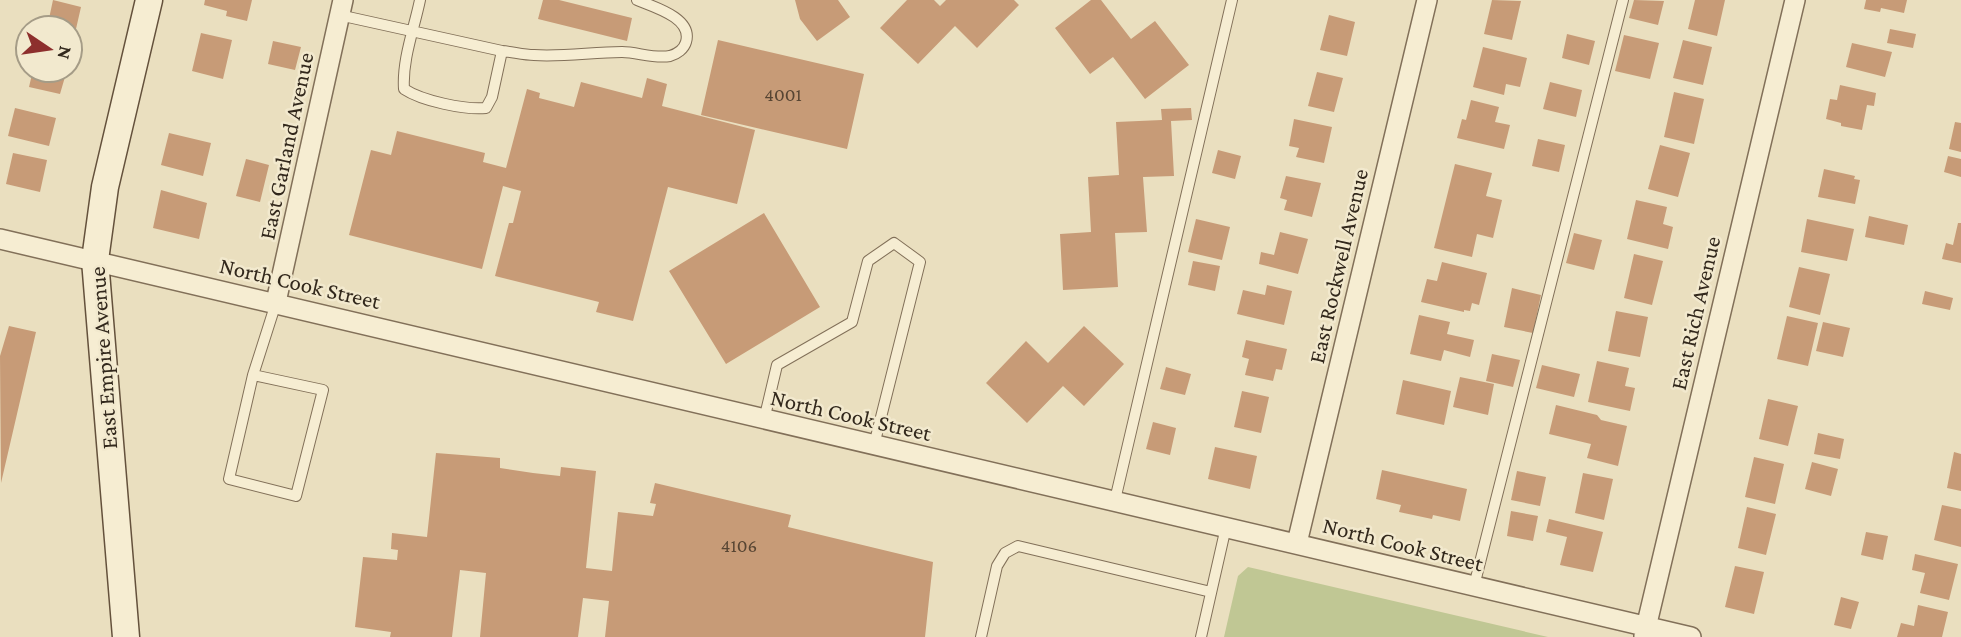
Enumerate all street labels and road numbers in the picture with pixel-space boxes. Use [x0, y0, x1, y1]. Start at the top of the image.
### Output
street label: East Garland Avenue [253, 50, 319, 242]
street label: East Rockwell Avenue [1303, 166, 1373, 366]
street label: East Rich Avenue [1665, 234, 1725, 392]
street label: North Cook Street [217, 252, 383, 314]
street label: East Empire Avenue [84, 266, 122, 450]
street label: North Cook Street [768, 384, 934, 446]
street label: North Cook Street [1320, 512, 1486, 577]

